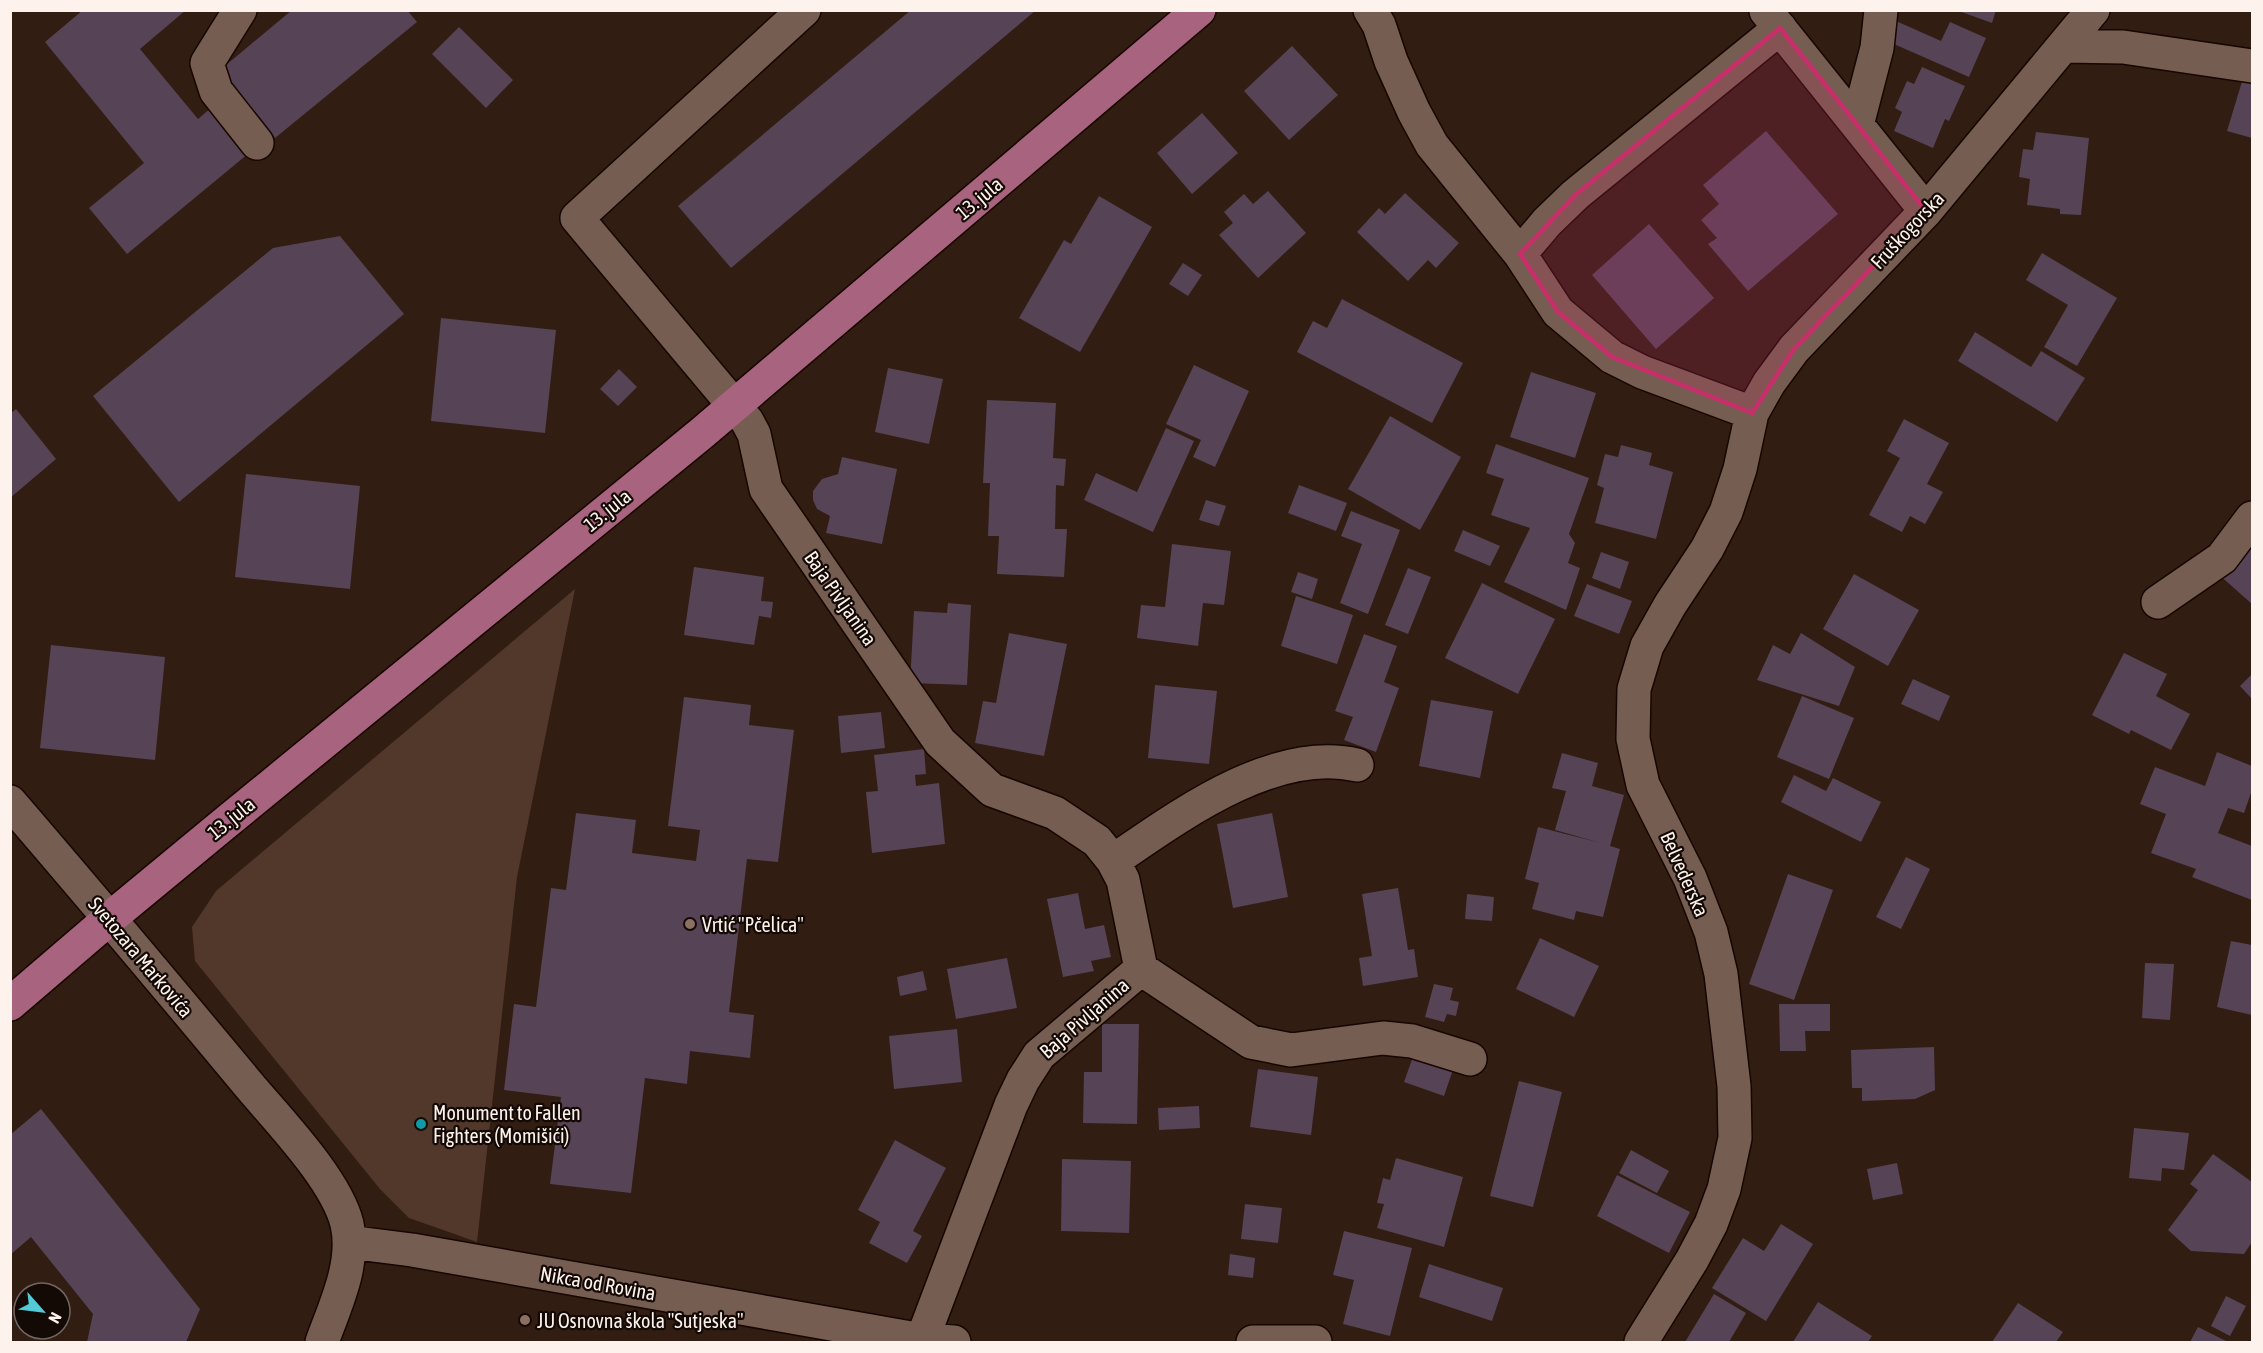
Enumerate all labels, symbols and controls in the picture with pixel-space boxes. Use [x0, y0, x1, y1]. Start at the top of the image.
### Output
street label: 13. jula [951, 172, 1007, 224]
street label: Fruškogorska [1866, 187, 1948, 273]
street label: 13. jula [579, 484, 635, 536]
street label: Baja Pivljanina [800, 546, 882, 650]
street label: 13. jula [203, 792, 259, 844]
street label: Belvederska [1656, 828, 1714, 920]
street label: Svetozara Markovića [84, 892, 198, 1022]
place label: Vrtić "Pčelica" [702, 913, 804, 936]
marker: Vrtić "Pčelica" [683, 917, 697, 931]
street label: Baja Pivljanina [1035, 973, 1133, 1063]
place label: Monument to Fallen Fighters (Momišići) [433, 1101, 581, 1147]
marker: Monument to Fallen Fighters (Momišići) [414, 1117, 428, 1131]
street label: Nikca od Rovina [538, 1262, 658, 1304]
north arrow [12, 1281, 72, 1341]
place label: JU Osnovna škola "Sutjeska" [537, 1309, 743, 1332]
text: N [45, 1310, 65, 1326]
marker: JU Osnovna škola "Sutjeska" [518, 1313, 532, 1327]

